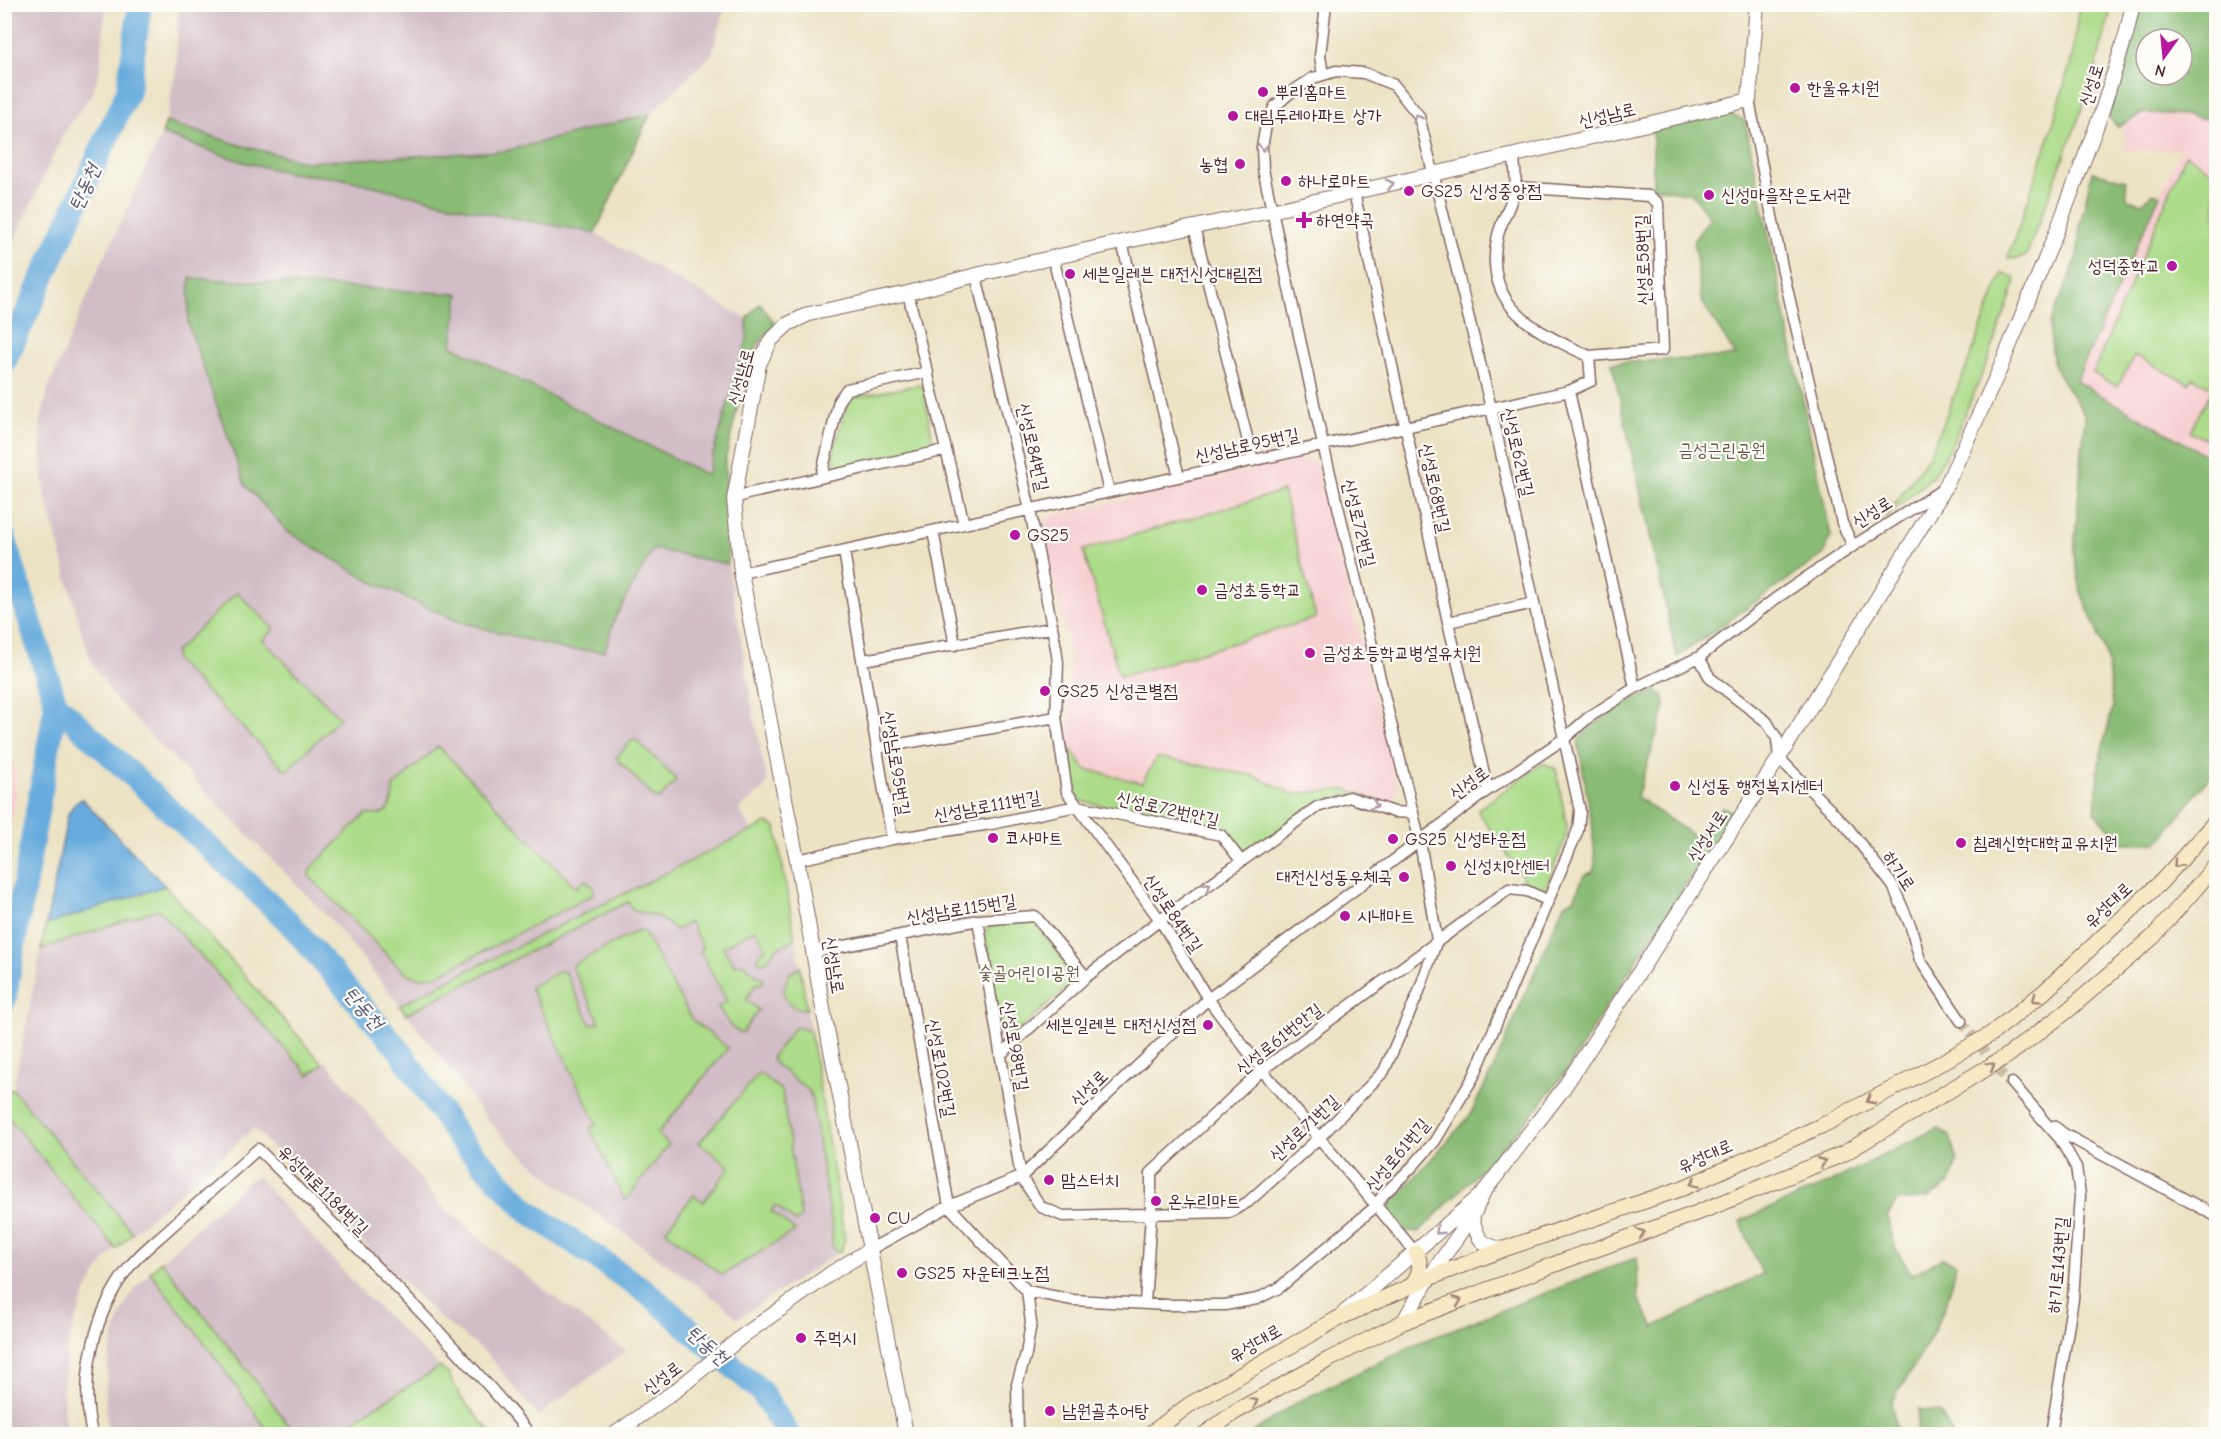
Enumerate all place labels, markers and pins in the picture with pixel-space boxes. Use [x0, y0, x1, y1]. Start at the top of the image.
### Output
place label: 한울유치원 [1807, 78, 1879, 99]
marker: 한울유치원 [1788, 81, 1802, 95]
place label: 뿌리홈마트 [1275, 82, 1347, 103]
marker: 뿌리홈마트 [1256, 85, 1270, 99]
place label: 대림두레아파트 상가 [1245, 106, 1382, 127]
marker: 대림두레아파트 상가 [1226, 109, 1240, 123]
place label: 농협 [1199, 154, 1228, 175]
marker: 농협 [1233, 157, 1247, 171]
place label: 하나로마트 [1298, 171, 1370, 192]
marker: 하나로마트 [1279, 174, 1293, 188]
place label: GS25 신성중앙점 [1421, 181, 1542, 202]
marker: GS25 신성중앙점 [1402, 184, 1416, 198]
place label: 신성마을작은도서관 [1721, 185, 1851, 206]
marker: 신성마을작은도서관 [1702, 188, 1716, 202]
place label: 하연약국 [1316, 210, 1374, 231]
marker: 하연약국 [1297, 213, 1311, 227]
place label: 성덕중학교 [2088, 256, 2160, 277]
marker: 성덕중학교 [2165, 259, 2179, 273]
place label: 세븐일레븐 대전신성대림점 [1082, 264, 1262, 285]
marker: 세븐일레븐 대전신성대림점 [1063, 267, 1077, 281]
place label: GS25 [1027, 525, 1069, 546]
marker: GS25 [1008, 528, 1022, 542]
place label: 금성초등학교 [1214, 580, 1301, 601]
marker: 금성초등학교 [1195, 583, 1209, 597]
place label: 금성초등학교병설유치원 [1322, 643, 1481, 664]
marker: 금성초등학교병설유치원 [1303, 646, 1317, 660]
place label: GS25 신성큰별점 [1057, 681, 1178, 702]
marker: GS25 신성큰별점 [1038, 684, 1052, 698]
place label: 신성동 행정복지센터 [1687, 776, 1823, 797]
marker: 신성동 행정복지센터 [1668, 779, 1682, 793]
place label: 코사마트 [1005, 828, 1063, 849]
place label: GS25 신성타운점 [1405, 829, 1526, 850]
marker: 코사마트 [986, 831, 1000, 845]
marker: GS25 신성타운점 [1386, 832, 1400, 846]
place label: 침례신학대학교유치원 [1973, 833, 2118, 854]
marker: 침례신학대학교유치원 [1954, 836, 1968, 850]
place label: 신성치안센터 [1463, 856, 1550, 877]
marker: 신성치안센터 [1444, 859, 1458, 873]
place label: 대전신성동우체국 [1276, 867, 1392, 888]
marker: 대전신성동우체국 [1397, 870, 1411, 884]
place label: 시내마트 [1357, 906, 1415, 927]
marker: 시내마트 [1338, 909, 1352, 923]
place label: 세븐일레븐 대전신성점 [1045, 1015, 1197, 1036]
marker: 세븐일레븐 대전신성점 [1201, 1018, 1215, 1032]
place label: 맘스터치 [1061, 1170, 1119, 1191]
marker: 맘스터치 [1042, 1173, 1056, 1187]
place label: 온누리마트 [1168, 1191, 1240, 1212]
marker: 온누리마트 [1149, 1194, 1163, 1208]
place label: CU [887, 1208, 911, 1229]
marker: CU [868, 1211, 882, 1225]
place label: GS25 자운테크노점 [914, 1263, 1049, 1284]
marker: GS25 자운테크노점 [895, 1266, 909, 1280]
place label: 주먹시 [813, 1328, 856, 1349]
marker: 주먹시 [794, 1331, 808, 1345]
place label: 남원골추어탕 [1062, 1401, 1149, 1422]
marker: 남원골추어탕 [1043, 1404, 1057, 1418]

